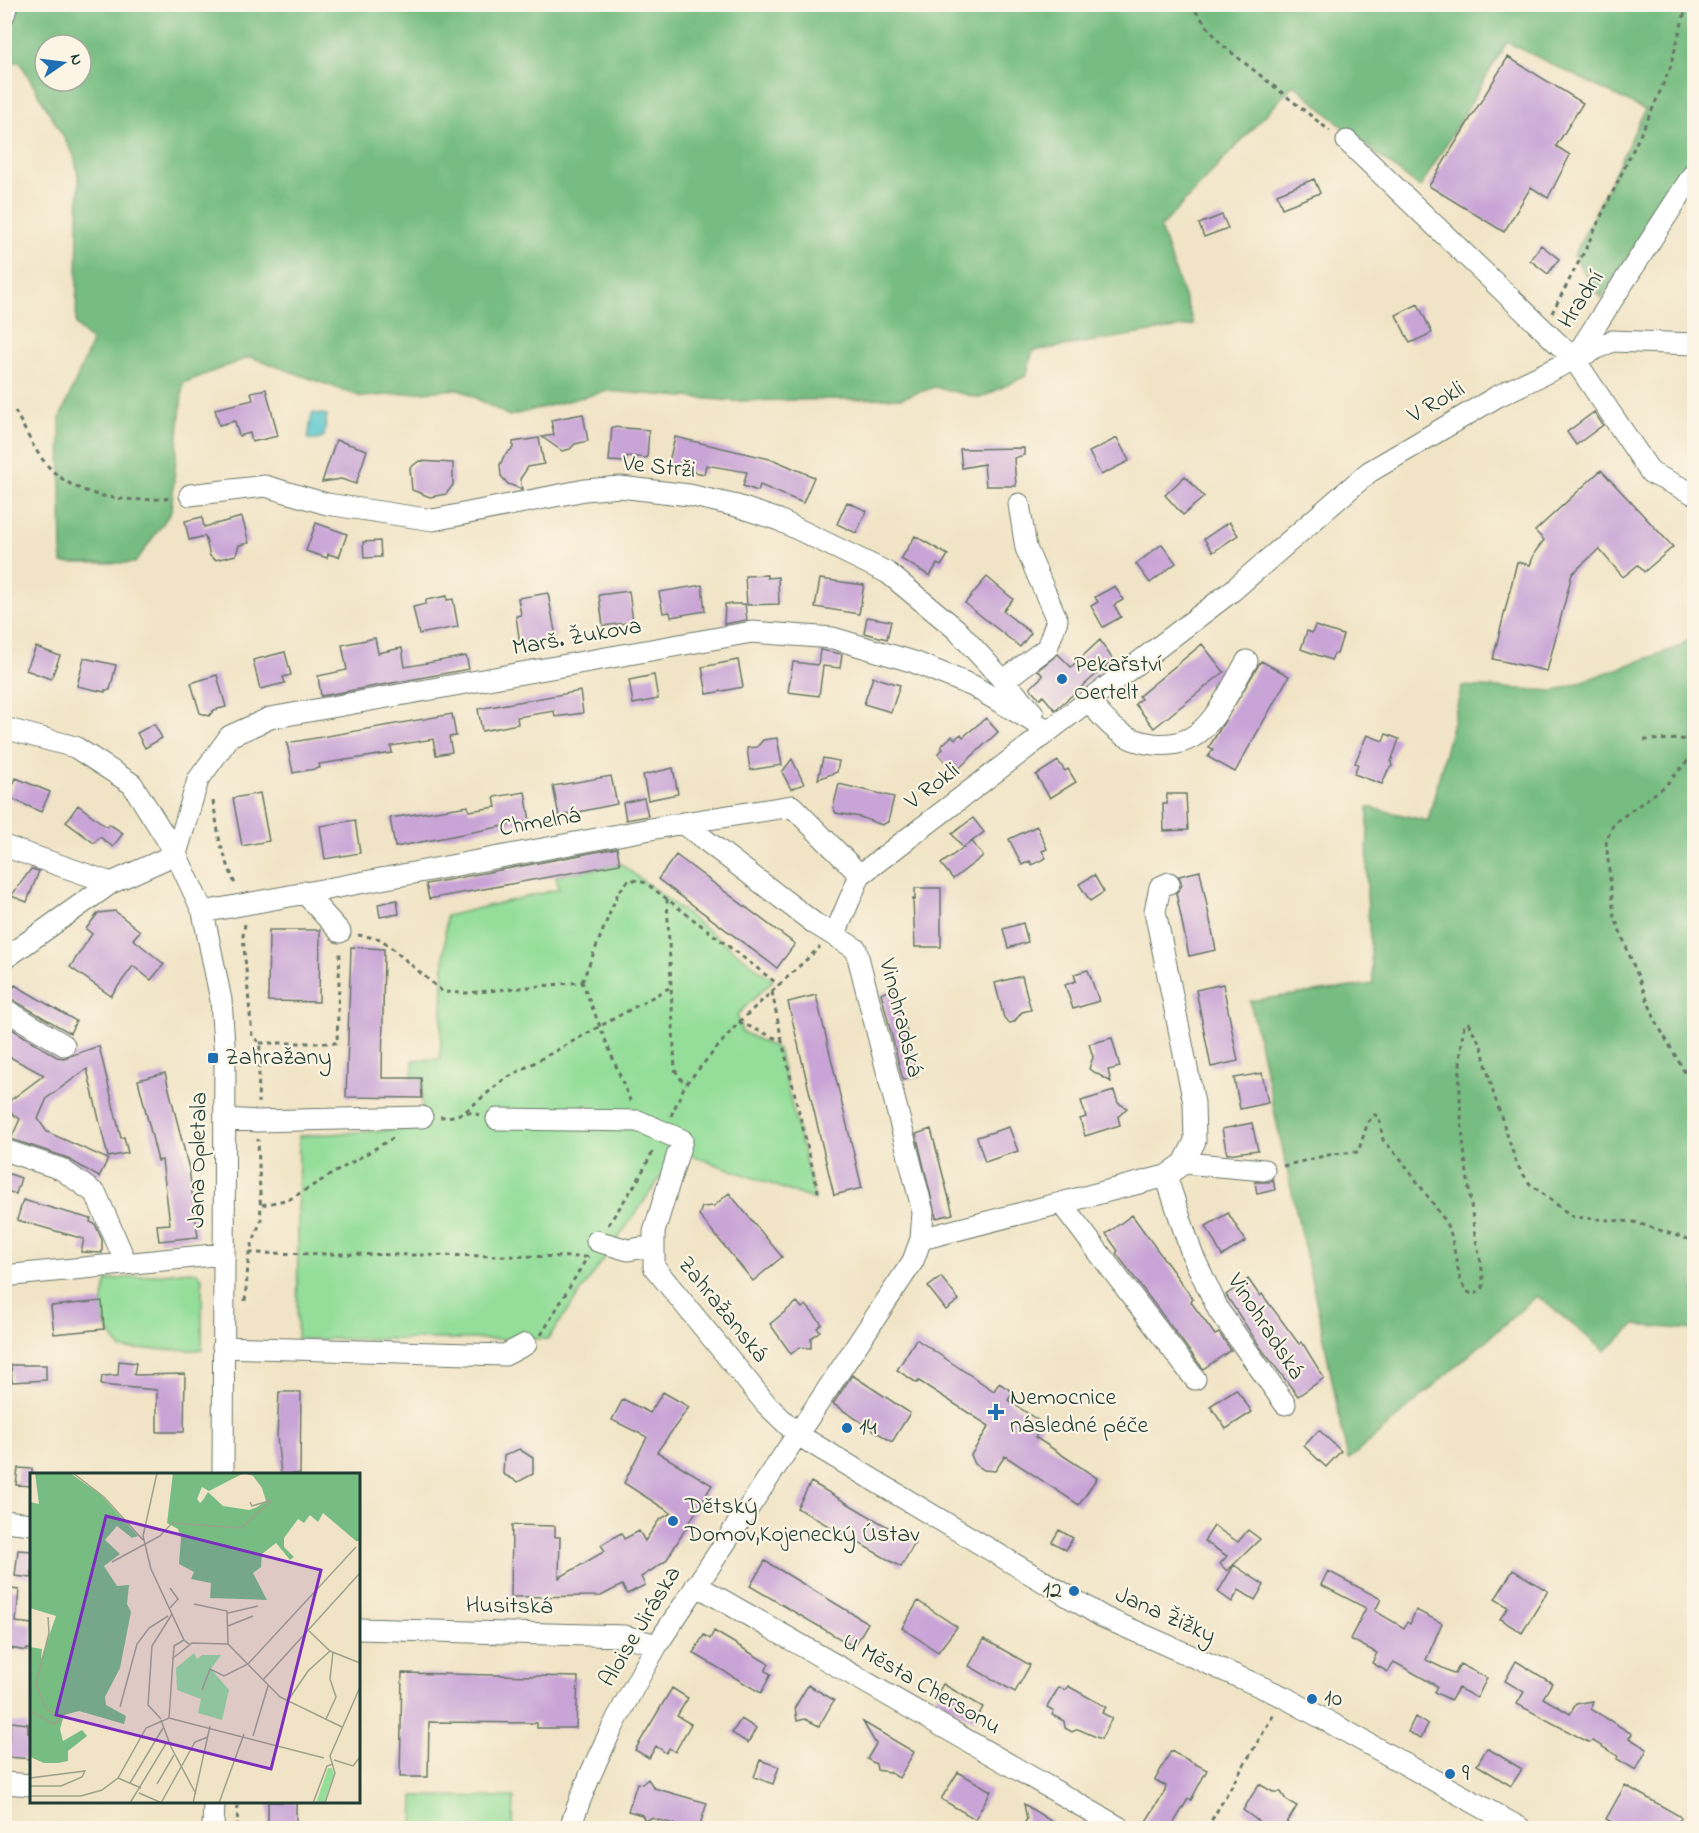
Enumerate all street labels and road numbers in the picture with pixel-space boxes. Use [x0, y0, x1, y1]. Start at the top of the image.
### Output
street label: Hradní [1550, 264, 1614, 336]
street label: V Rokli [1401, 373, 1472, 434]
street label: Ve Strži [620, 447, 697, 489]
street label: Marš. Žukova [510, 609, 644, 667]
street label: V Rokli [897, 755, 968, 820]
street label: Chmelná [497, 799, 583, 847]
street label: Vinohradská [868, 954, 932, 1081]
street label: Jana Opletala [180, 1092, 218, 1228]
street label: Zahražanská [668, 1249, 776, 1371]
street label: Vinohradská [1217, 1266, 1313, 1387]
street label: Aloise Jiráska [591, 1560, 691, 1694]
street label: Jana Žižky [1108, 1578, 1221, 1655]
street label: Husitská [465, 1589, 553, 1625]
street label: U Města Chersonu [835, 1625, 1007, 1745]

